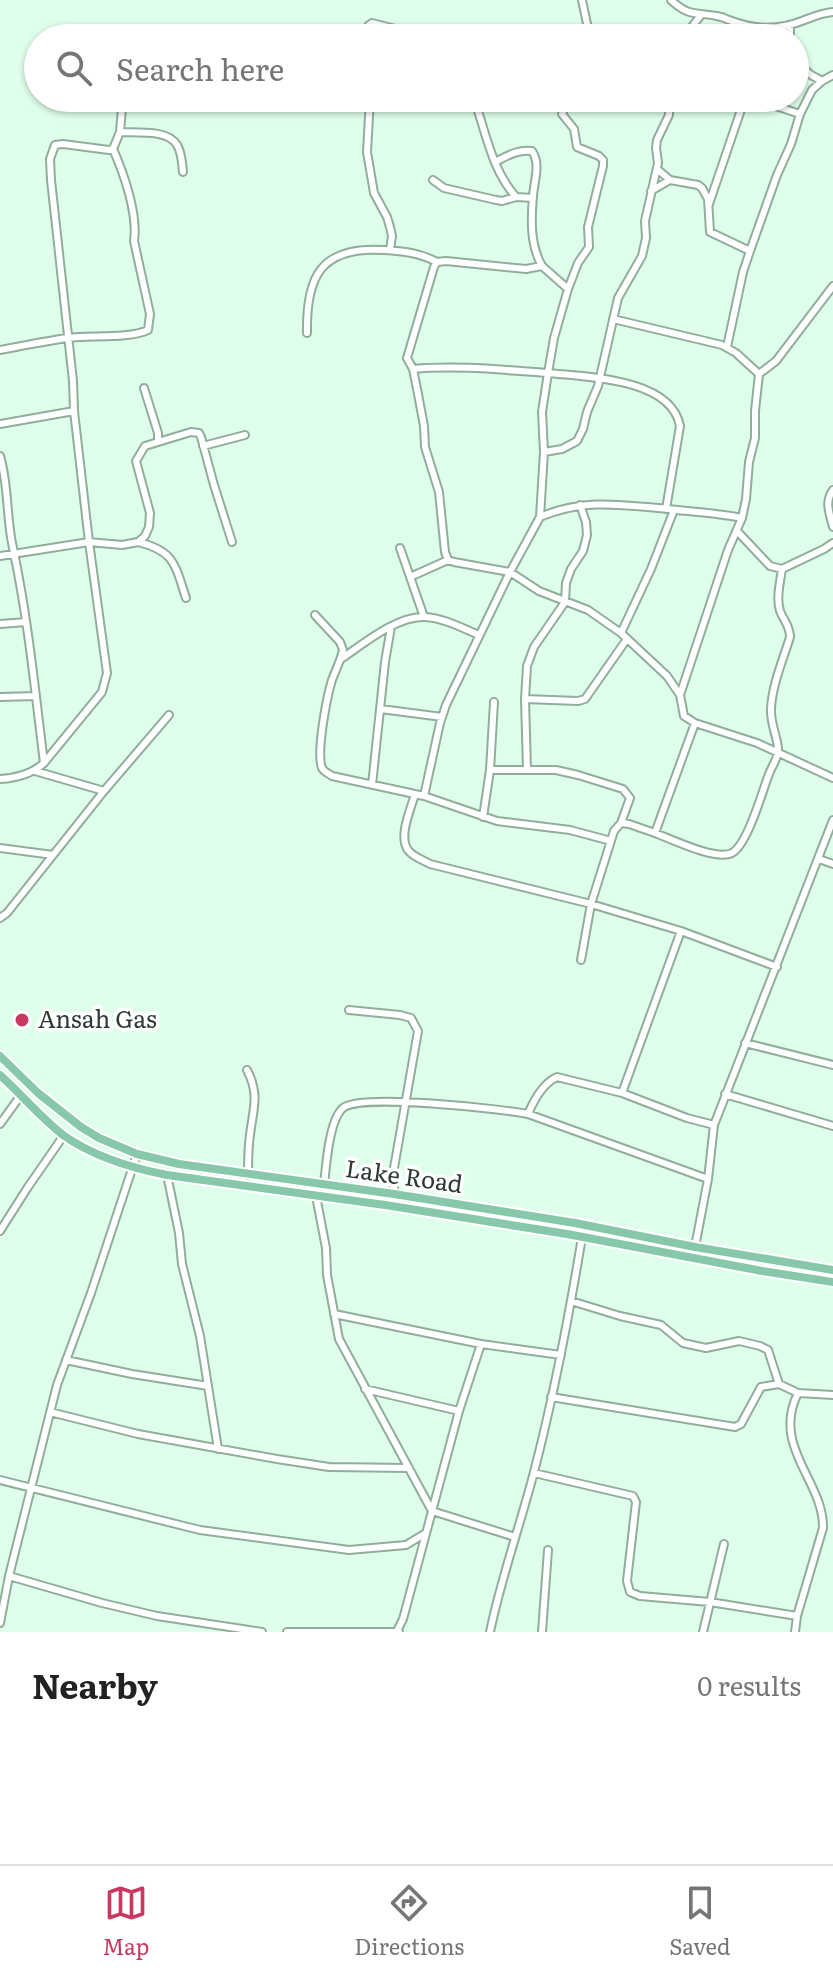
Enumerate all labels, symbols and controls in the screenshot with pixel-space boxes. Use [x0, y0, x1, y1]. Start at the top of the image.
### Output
search box [24, 24, 809, 112]
icon: search [52, 46, 96, 90]
text: Search here [116, 46, 284, 90]
place label: Ansah Gas [38, 1000, 157, 1035]
marker: Ansah Gas [13, 1011, 31, 1029]
street label: Lake Road [343, 1149, 466, 1200]
text: Nearby [32, 1659, 158, 1709]
text: 0 results [697, 1665, 801, 1704]
tab: Map [102, 1881, 149, 1962]
tab: Directions [354, 1881, 464, 1962]
tab: Saved [669, 1881, 731, 1962]

